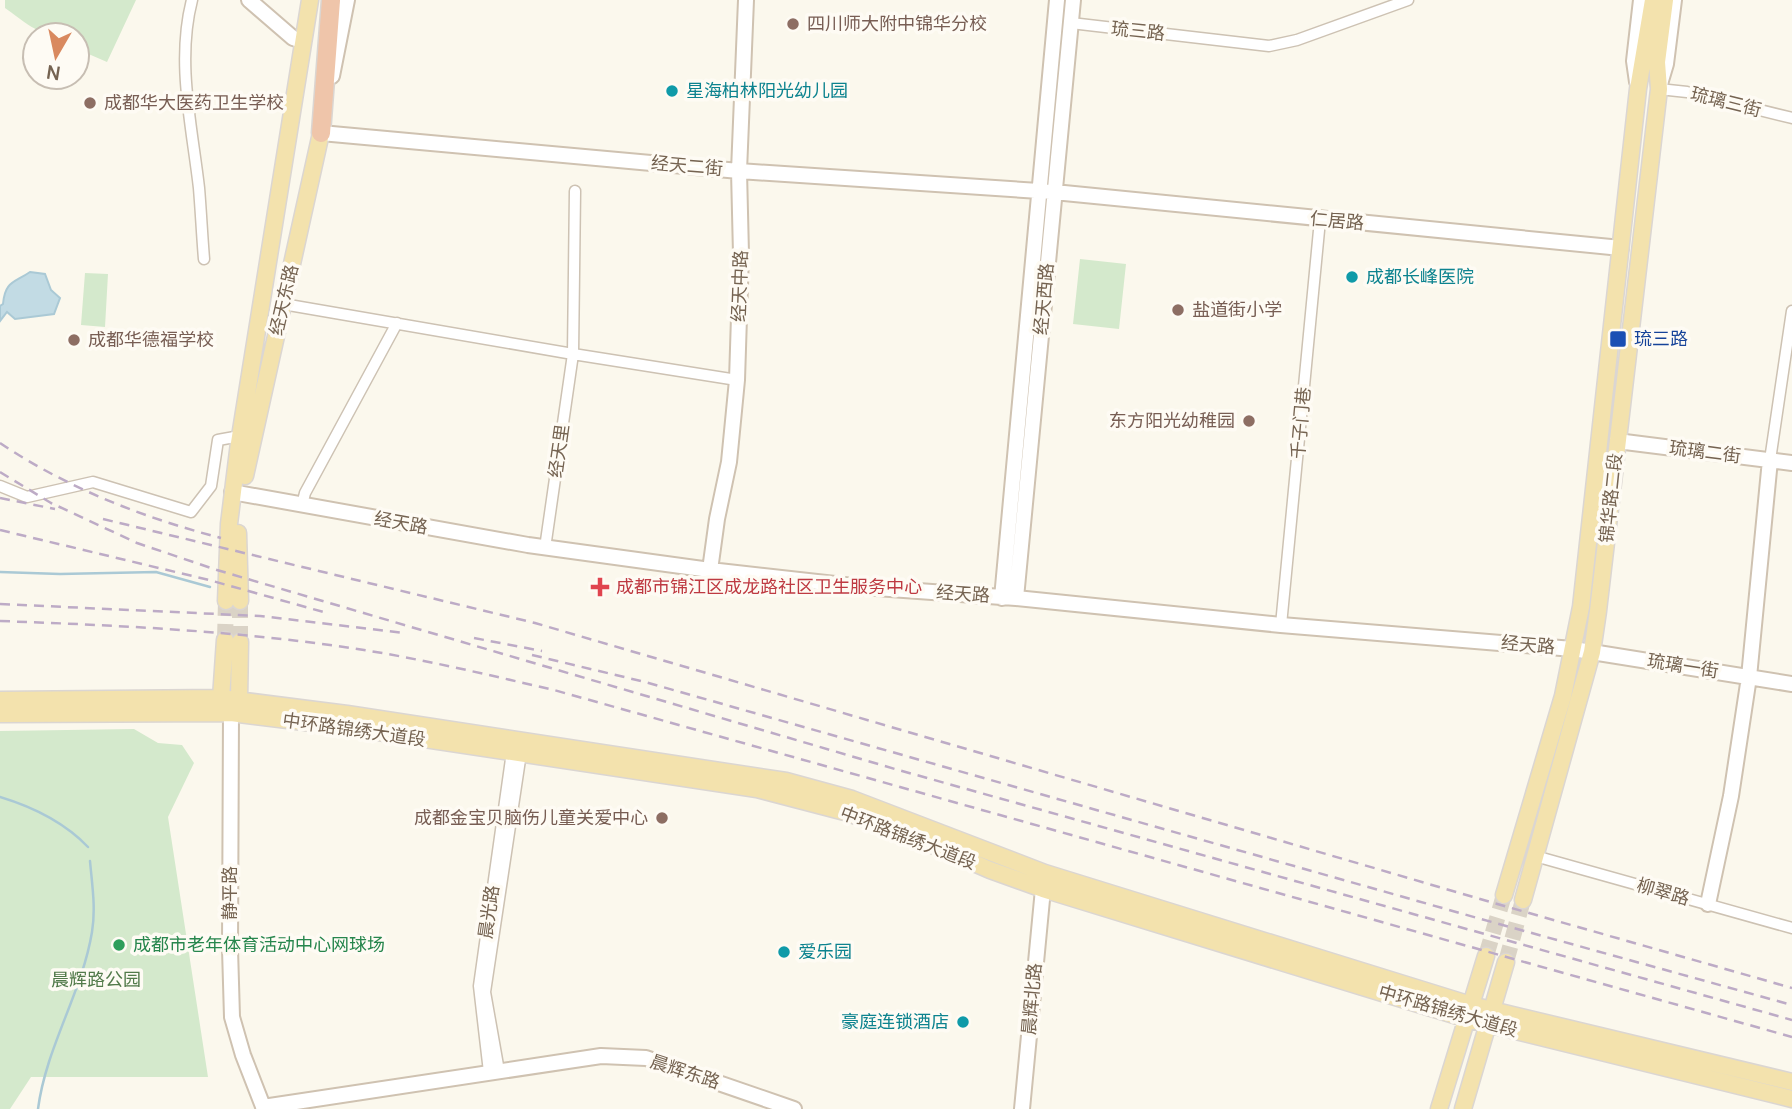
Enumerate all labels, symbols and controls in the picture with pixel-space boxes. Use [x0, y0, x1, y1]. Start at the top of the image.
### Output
place label: 四川师大附中锦华分校 [807, 11, 987, 35]
street label: 琉三路 [1110, 15, 1166, 45]
marker: 四川师大附中锦华分校 [785, 16, 801, 32]
north arrow [21, 21, 91, 91]
text: N [45, 59, 62, 87]
place label: 星海柏林阳光幼儿园 [686, 78, 848, 102]
street label: 琉璃三街 [1688, 81, 1764, 121]
marker: 星海柏林阳光幼儿园 [664, 83, 680, 99]
place label: 成都华大医药卫生学校 [104, 90, 284, 114]
marker: 成都华大医药卫生学校 [82, 95, 98, 111]
street label: 经天二街 [650, 150, 724, 180]
street label: 仁居路 [1309, 206, 1365, 234]
street label: 经天中路 [726, 250, 752, 322]
street label: 经天东路 [263, 262, 303, 338]
street label: 经天西路 [1028, 262, 1058, 336]
place label: 成都长峰医院 [1366, 264, 1474, 288]
marker: 成都长峰医院 [1344, 269, 1360, 285]
place label: 盐道街小学 [1192, 297, 1282, 321]
marker: 盐道街小学 [1170, 302, 1186, 318]
place label: 琉三路 [1634, 326, 1688, 350]
place label: 成都华德福学校 [88, 327, 214, 351]
marker: 琉三路 [1608, 329, 1628, 349]
marker: 成都华德福学校 [66, 332, 82, 348]
street label: 千子门巷 [1285, 386, 1315, 460]
place label: 东方阳光幼稚园 [1109, 408, 1235, 432]
marker: 东方阳光幼稚园 [1241, 413, 1257, 429]
street label: 经天里 [542, 422, 574, 479]
street label: 琉璃二街 [1668, 435, 1742, 467]
street label: 锦华路二段 [1593, 452, 1627, 544]
street label: 经天路 [373, 506, 430, 539]
place label: 成都市锦江区成龙路社区卫生服务中心 [616, 574, 922, 598]
marker: 成都市锦江区成龙路社区卫生服务中心 [590, 577, 610, 597]
street label: 经天路 [935, 579, 991, 607]
street label: 经天路 [1500, 630, 1556, 658]
street label: 琉璃一街 [1646, 648, 1721, 682]
street label: 中环路锦绣大道段 [281, 707, 427, 751]
street label: 中环路锦绣大道段 [837, 800, 980, 874]
place label: 成都金宝贝脑伤儿童关爱中心 [414, 805, 648, 829]
marker: 成都金宝贝脑伤儿童关爱中心 [654, 810, 670, 826]
street label: 静平路 [217, 866, 241, 920]
street label: 柳翠路 [1634, 872, 1693, 910]
street label: 晨光路 [472, 883, 504, 940]
place label: 成都市老年体育活动中心网球场 [133, 932, 385, 956]
marker: 成都市老年体育活动中心网球场 [111, 937, 127, 953]
place label: 爱乐园 [798, 939, 852, 963]
marker: 爱乐园 [776, 944, 792, 960]
street label: 晨辉北路 [1016, 962, 1046, 1036]
park label: 晨辉路公园 [51, 967, 141, 991]
street label: 中环路锦绣大道段 [1376, 979, 1521, 1041]
place label: 豪庭连锁酒店 [841, 1009, 949, 1033]
marker: 豪庭连锁酒店 [955, 1014, 971, 1030]
street label: 晨辉东路 [647, 1049, 723, 1094]

